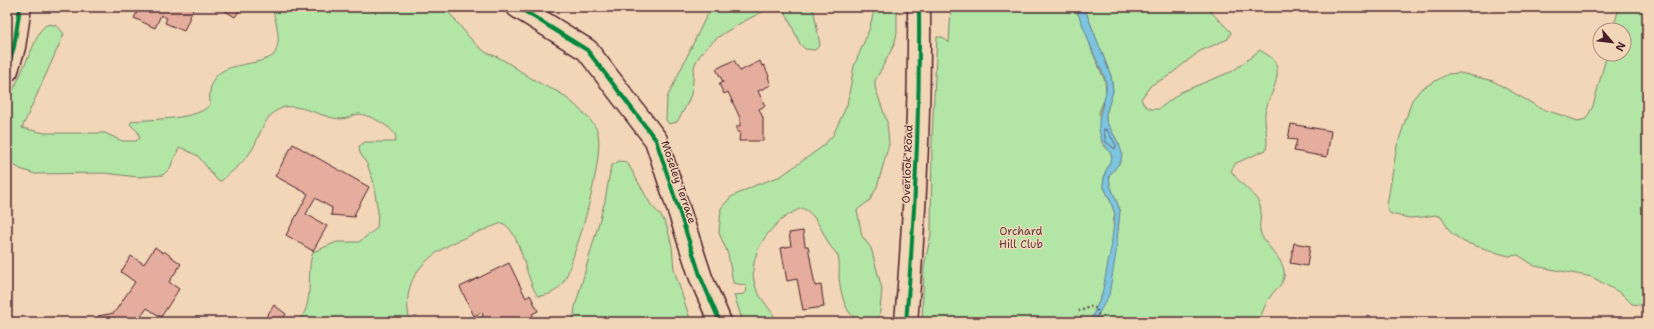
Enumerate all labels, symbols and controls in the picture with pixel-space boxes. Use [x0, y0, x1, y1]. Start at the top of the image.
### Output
north arrow [1592, 22, 1632, 62]
text: N [1612, 39, 1629, 54]
street label: Overlook Road [899, 124, 916, 204]
street label: Moseley Terrace [657, 139, 700, 226]
park label: Orchard Hill Club [999, 224, 1043, 252]

